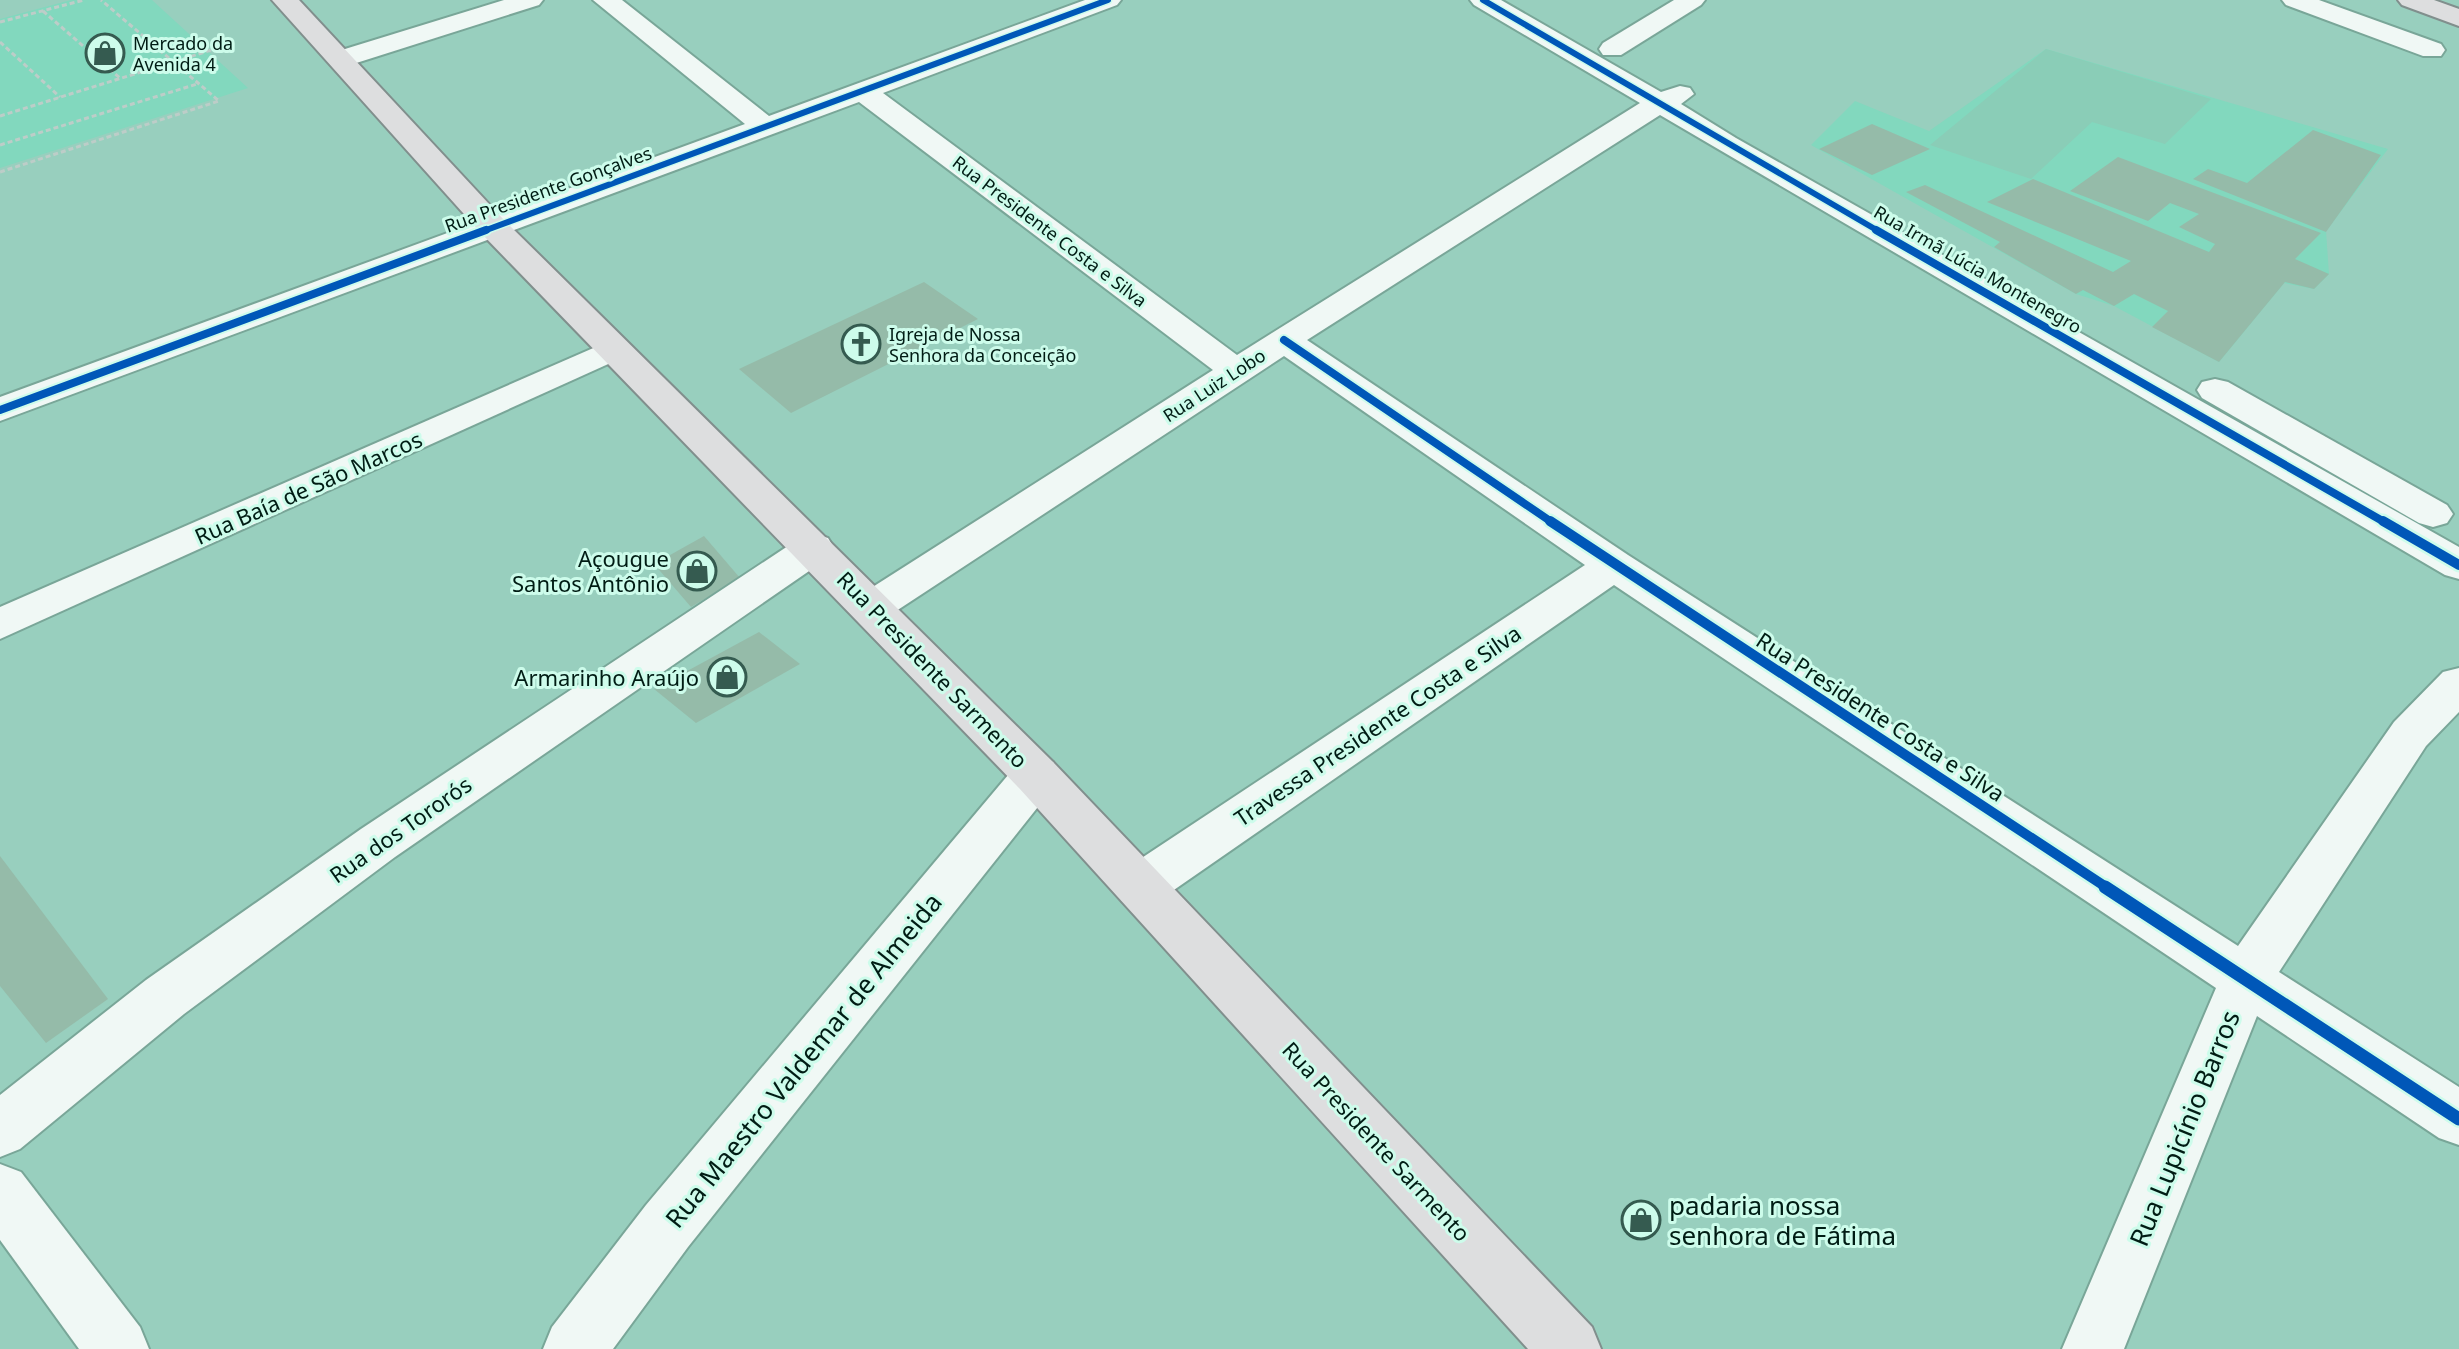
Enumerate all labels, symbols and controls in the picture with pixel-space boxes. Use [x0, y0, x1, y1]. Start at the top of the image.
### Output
place label: Mercado da Avenida 4 [133, 31, 233, 76]
shop icon: Mercado da Avenida 4 [84, 32, 126, 74]
street label: Rua Presidente Gonçalves [441, 140, 655, 238]
street label: Rua Presidente Costa e Silva [948, 150, 1152, 312]
street label: Rua Irmã Lúcia Montenegro [1870, 200, 2086, 338]
place label: Igreja de Nossa Senhora da Conceição [889, 322, 1076, 367]
church icon: Igreja de Nossa Senhora da Conceição [840, 323, 882, 365]
street label: Rua Luiz Lobo [1158, 343, 1270, 427]
street label: Rua Baía de São Marcos [189, 423, 427, 551]
place label: Açougue Santos Antônio [512, 543, 669, 598]
shop icon: Açougue Santos Antônio [676, 550, 718, 592]
street label: Rua Presidente Sarmento [831, 564, 1035, 774]
street label: Travessa Presidente Costa e Silva [1228, 618, 1526, 832]
street label: Rua Presidente Costa e Silva [1751, 624, 2011, 808]
shop icon: Armarinho Araújo [706, 656, 748, 698]
place label: Armarinho Araújo [514, 662, 699, 692]
street label: Rua dos Tororós [323, 769, 477, 889]
street label: Rua Maestro Valdemar de Almeida [656, 885, 950, 1235]
street label: Rua Lupicínio Barros [2120, 1005, 2248, 1251]
street label: Rua Presidente Sarmento [1276, 1035, 1478, 1247]
place label: padaria nossa senhora de Fátima [1669, 1187, 1896, 1253]
shop icon: padaria nossa senhora de Fátima [1620, 1199, 1662, 1241]

